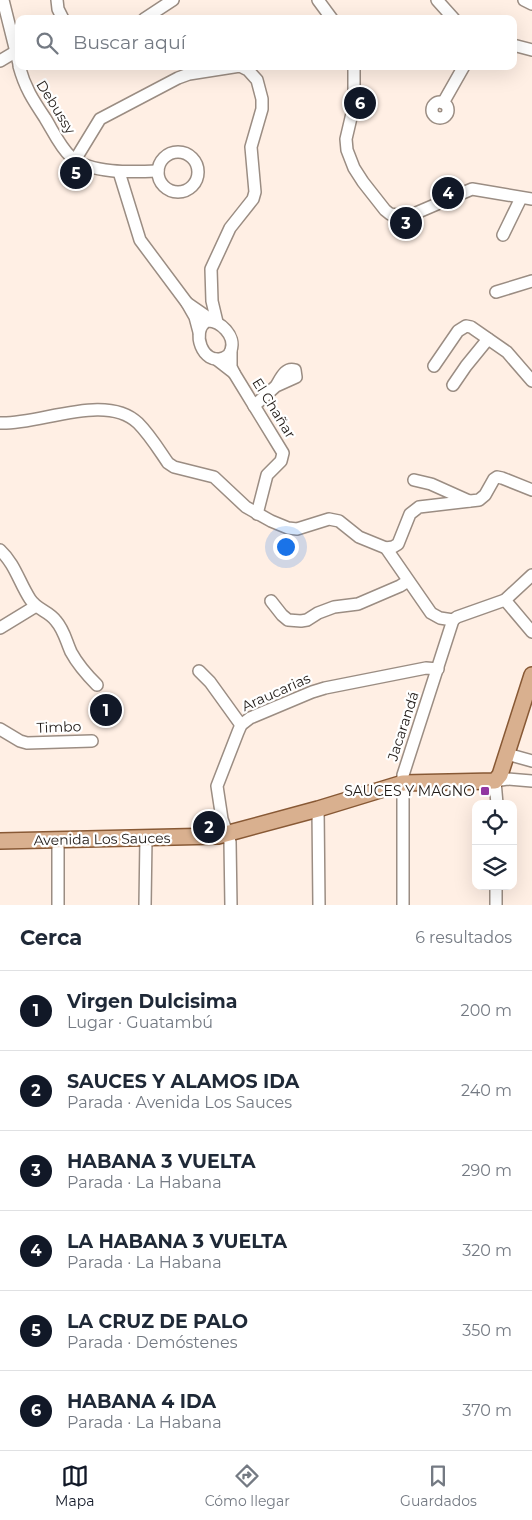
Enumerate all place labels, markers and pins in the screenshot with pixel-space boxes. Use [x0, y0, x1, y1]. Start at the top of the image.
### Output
pin: 6 [344, 84, 376, 122]
pin: 5 [60, 154, 92, 192]
pin: 4 [432, 174, 464, 212]
pin: 3 [390, 204, 422, 242]
pin: 1 [90, 691, 122, 729]
place label: SAUCES Y MAGNO [344, 782, 475, 800]
marker: SAUCES Y MAGNO [479, 785, 491, 797]
pin: 2 [193, 808, 225, 846]

